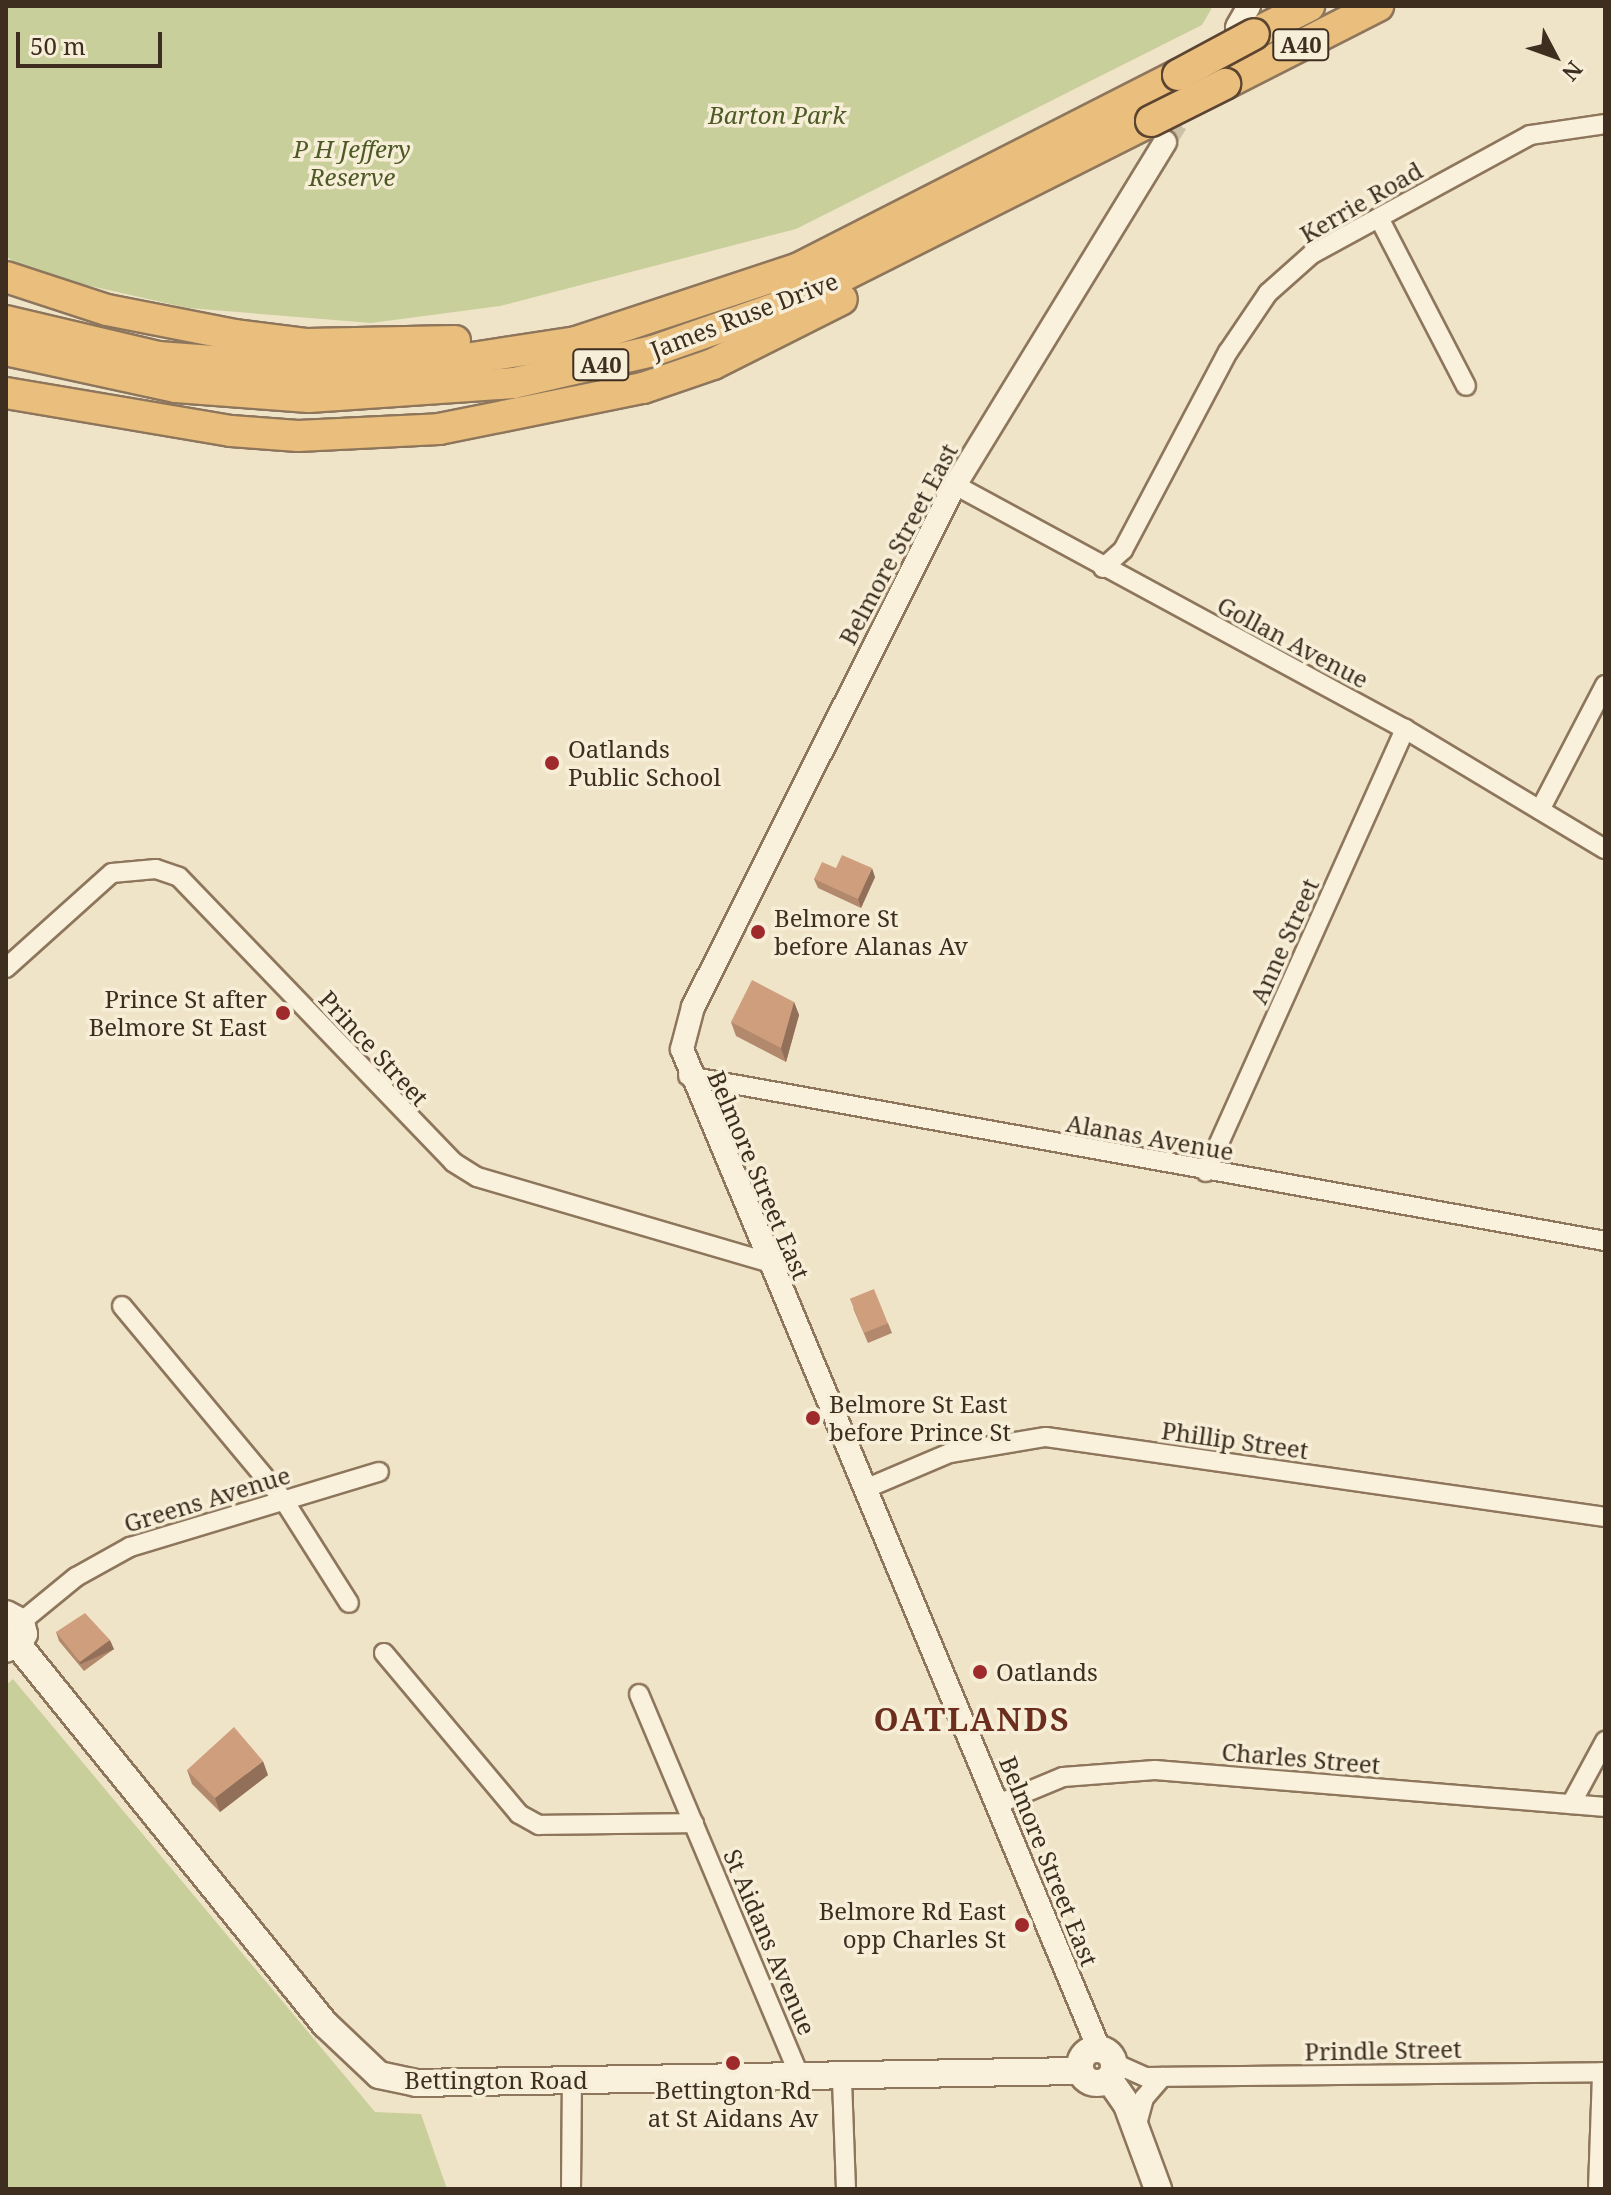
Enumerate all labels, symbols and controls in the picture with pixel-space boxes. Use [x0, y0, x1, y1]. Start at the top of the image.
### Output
scale bar [20, 16, 166, 66]
north arrow [1515, 16, 1595, 96]
road number: A40 [1271, 27, 1331, 63]
text: 50 m [30, 29, 86, 62]
text: N [1556, 55, 1590, 88]
park label: Barton Park [708, 101, 846, 129]
park label: P H Jeffery Reserve [293, 135, 411, 191]
street label: Kerrie Road [1295, 155, 1427, 249]
street label: James Ruse Drive [646, 266, 842, 364]
road number: A40 [571, 347, 631, 383]
street label: Belmore Street East [833, 438, 963, 650]
street label: Gollan Avenue [1213, 590, 1373, 694]
place label: Oatlands Public School [568, 735, 721, 791]
marker: Oatlands Public School [543, 754, 561, 772]
street label: Anne Street [1244, 874, 1324, 1008]
place label: Belmore St before Alanas Av [774, 904, 968, 960]
marker: Belmore St before Alanas Av [749, 923, 767, 941]
place label: Prince St after Belmore St East [89, 985, 267, 1041]
street label: Prince Street [313, 985, 435, 1111]
marker: Prince St after Belmore St East [274, 1004, 292, 1022]
street label: Belmore Street East [702, 1066, 816, 1284]
street label: Alanas Avenue [1064, 1108, 1236, 1166]
place label: Belmore St East before Prince St [829, 1390, 1011, 1446]
marker: Belmore St East before Prince St [804, 1409, 822, 1427]
street label: Phillip Street [1160, 1415, 1310, 1465]
street label: Greens Avenue [120, 1460, 294, 1538]
place label: Oatlands [996, 1658, 1098, 1686]
marker: Oatlands [971, 1663, 989, 1681]
district label: OATLANDS [874, 1700, 1070, 1738]
street label: Charles Street [1221, 1737, 1381, 1779]
street label: Belmore Street East [994, 1752, 1104, 1970]
street label: St Aidans Avenue [718, 1845, 822, 2039]
place label: Belmore Rd East opp Charles St [819, 1897, 1006, 1953]
marker: Belmore Rd East opp Charles St [1013, 1916, 1031, 1934]
street label: Prindle Street [1304, 2034, 1462, 2066]
marker: Bettington Rd at St Aidans Av [724, 2054, 742, 2072]
street label: Bettington Road [404, 2066, 588, 2094]
place label: Bettington Rd at St Aidans Av [648, 2076, 818, 2132]

